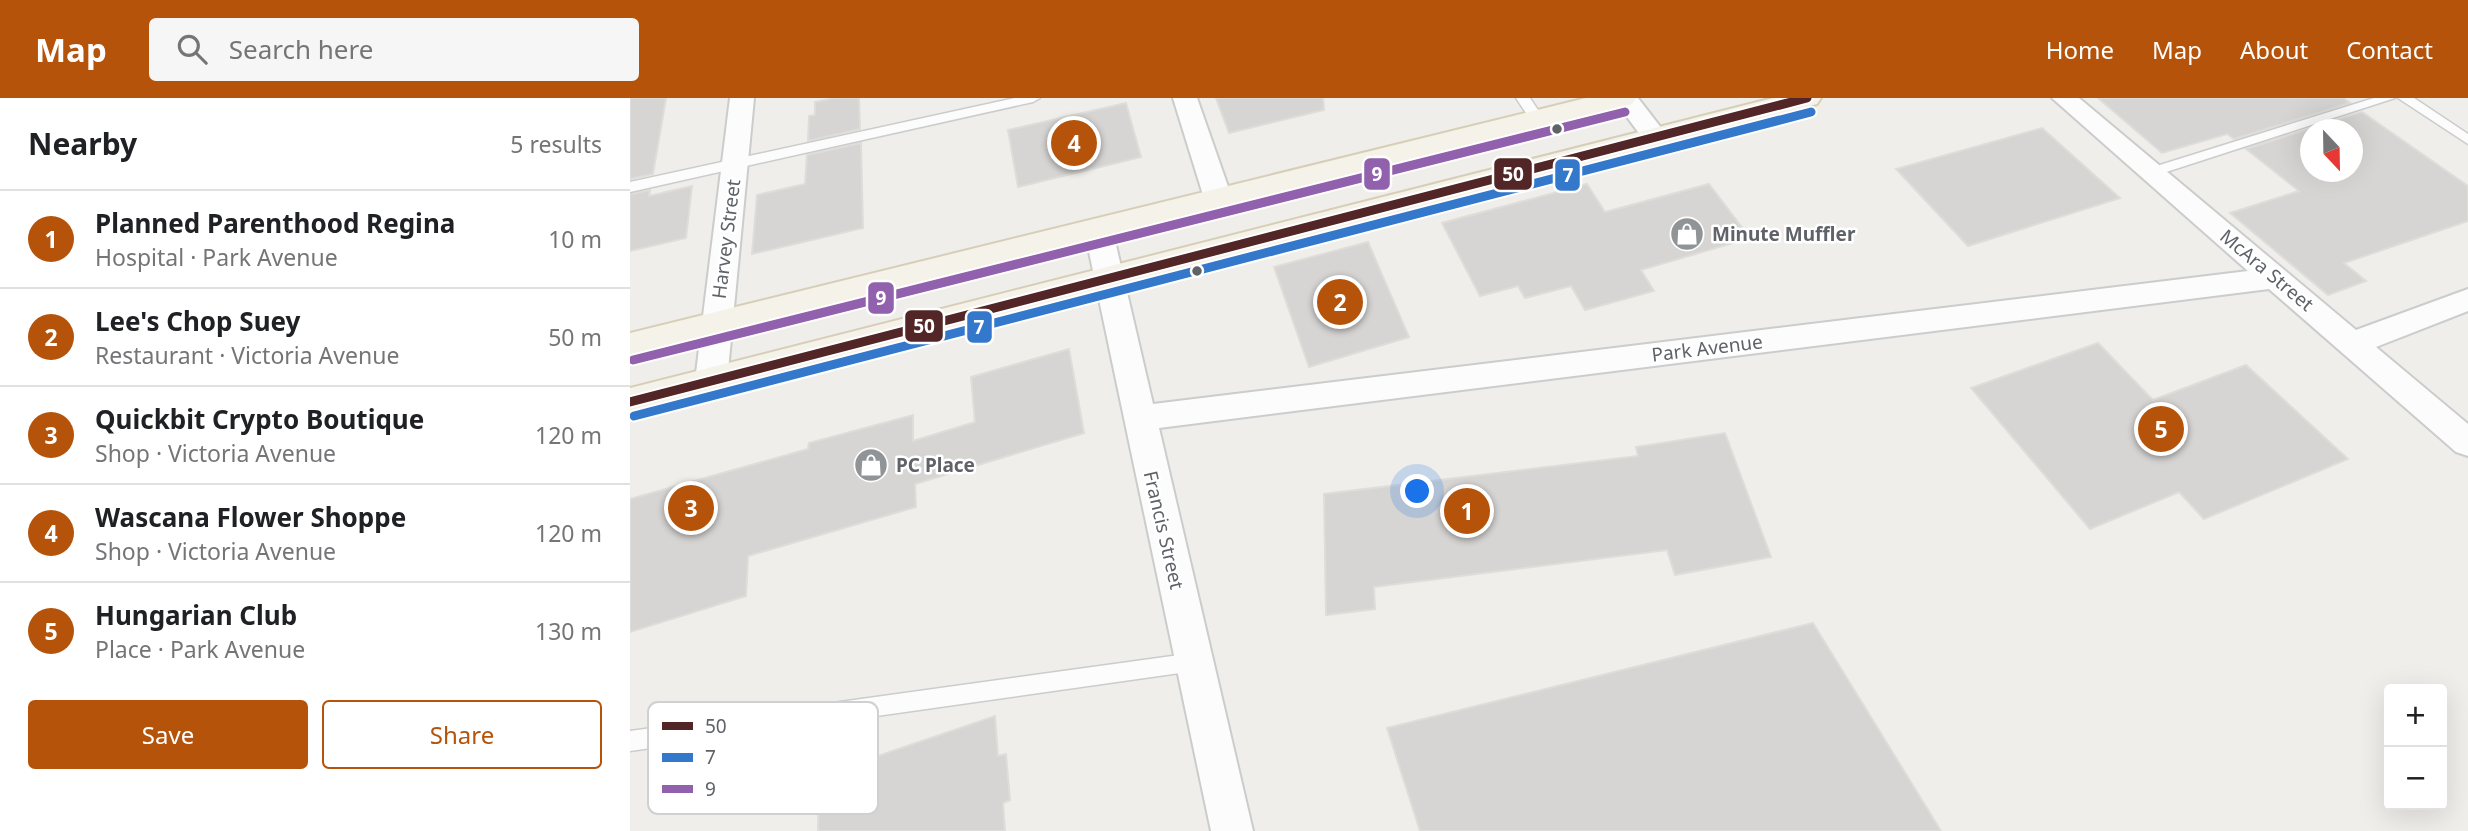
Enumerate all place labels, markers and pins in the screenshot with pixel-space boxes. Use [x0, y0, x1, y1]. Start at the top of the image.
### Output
pin: 4 [1051, 117, 1097, 169]
unlabelled marker [1550, 122, 1564, 136]
shop icon: Minute Muffler [1668, 215, 1706, 253]
place label: Minute Muffler [1712, 221, 1856, 247]
unlabelled marker [1190, 264, 1204, 278]
pin: 2 [1317, 276, 1363, 328]
pin: 5 [2138, 403, 2184, 455]
shop icon: PC Place [852, 446, 890, 484]
place label: PC Place [896, 452, 975, 478]
pin: 3 [668, 482, 714, 534]
pin: 1 [1444, 485, 1490, 537]

